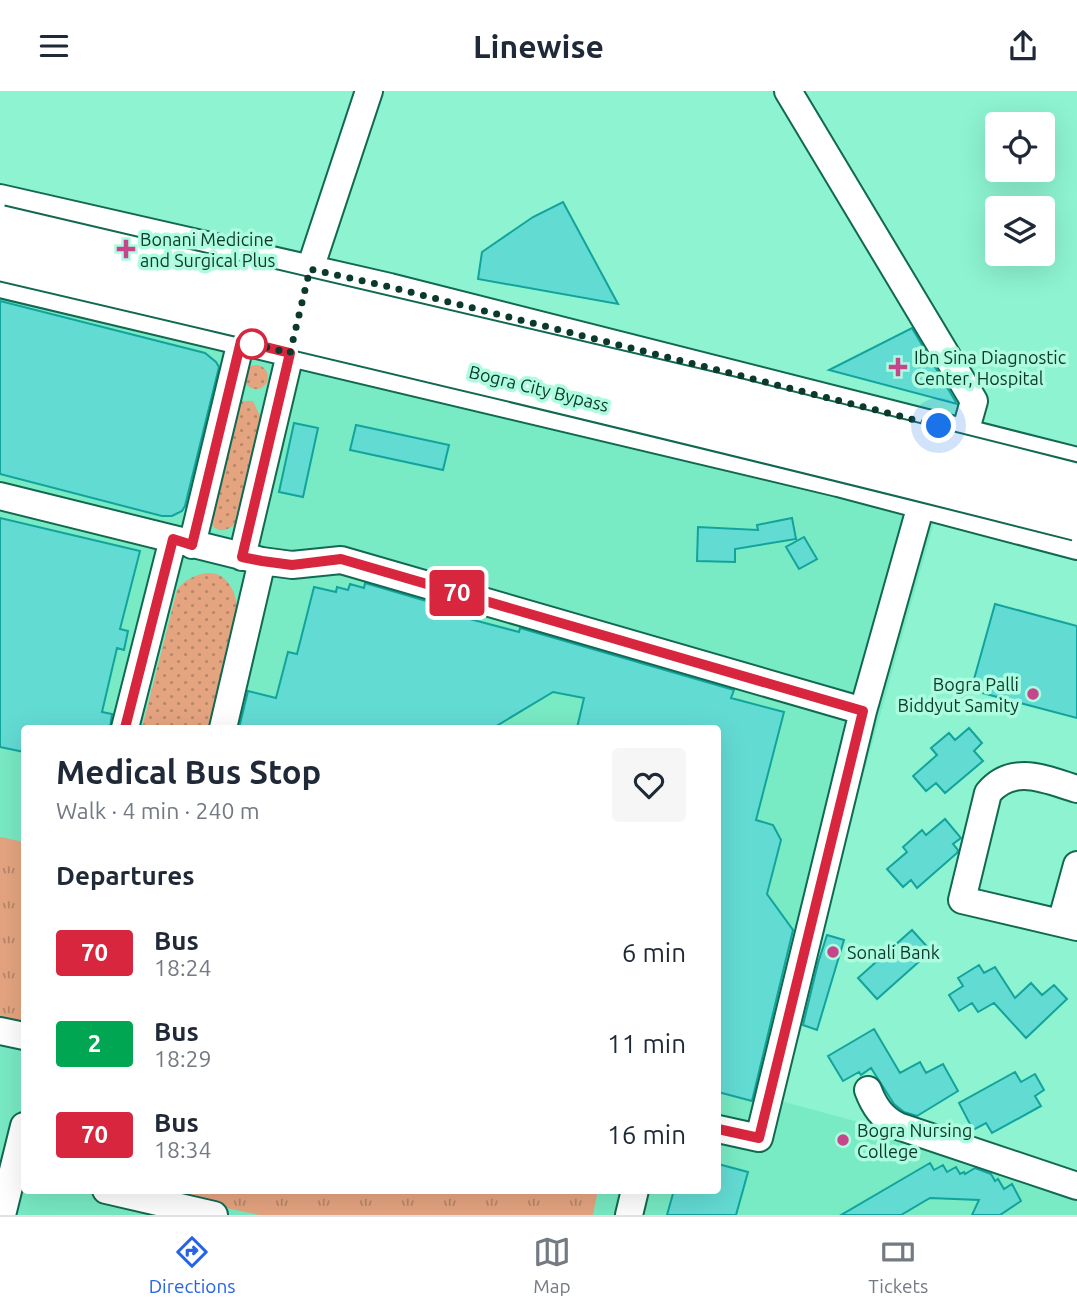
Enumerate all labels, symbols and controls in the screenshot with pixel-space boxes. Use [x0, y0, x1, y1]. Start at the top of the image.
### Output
icon: menu [35, 27, 73, 65]
icon: share [1004, 27, 1042, 65]
text: Linewise [473, 28, 604, 64]
map controls [985, 112, 1055, 266]
button: locate [985, 112, 1055, 182]
button: layers [985, 196, 1055, 266]
place label: Bonani Medicine and Surgical Plus [140, 229, 276, 270]
marker: Bonani Medicine and Surgical Plus [118, 241, 134, 257]
unlabelled marker [237, 329, 267, 359]
place label: Ibn Sina Diagnostic Center, Hospital [914, 347, 1066, 388]
marker: Ibn Sina Diagnostic Center, Hospital [888, 357, 908, 377]
street label: Bogra City Bypass [467, 361, 611, 415]
your location [921, 408, 956, 443]
line badge: 70 [426, 570, 489, 616]
text: 70 [443, 579, 471, 606]
place label: Bogra Palli Biddyut Samity [898, 674, 1019, 715]
marker: Bogra Palli Biddyut Samity [1025, 686, 1041, 702]
button: heart [612, 748, 686, 822]
text: Medical Bus Stop [56, 753, 321, 790]
text: Walk · 4 min · 240 m [56, 798, 260, 823]
text: Departures [56, 861, 194, 890]
text: Bus [154, 926, 199, 955]
text: 6 min [622, 938, 686, 967]
text: 70 [81, 939, 108, 966]
place label: Sonali Bank [847, 942, 940, 962]
marker: Sonali Bank [825, 944, 841, 960]
text: 18:24 [154, 955, 212, 980]
text: Bus [154, 1017, 199, 1046]
text: 11 min [607, 1029, 686, 1058]
text: 2 [88, 1030, 101, 1057]
text: 18:29 [154, 1046, 212, 1071]
text: Bus [154, 1108, 199, 1137]
text: 16 min [607, 1120, 686, 1149]
place label: Bogra Nursing College [857, 1120, 972, 1161]
text: 70 [81, 1121, 108, 1148]
marker: Bogra Nursing College [835, 1132, 851, 1148]
text: 18:34 [154, 1137, 212, 1162]
tab: Directions [149, 1233, 236, 1297]
tab: Map [533, 1233, 571, 1297]
tab: Tickets [868, 1233, 928, 1297]

